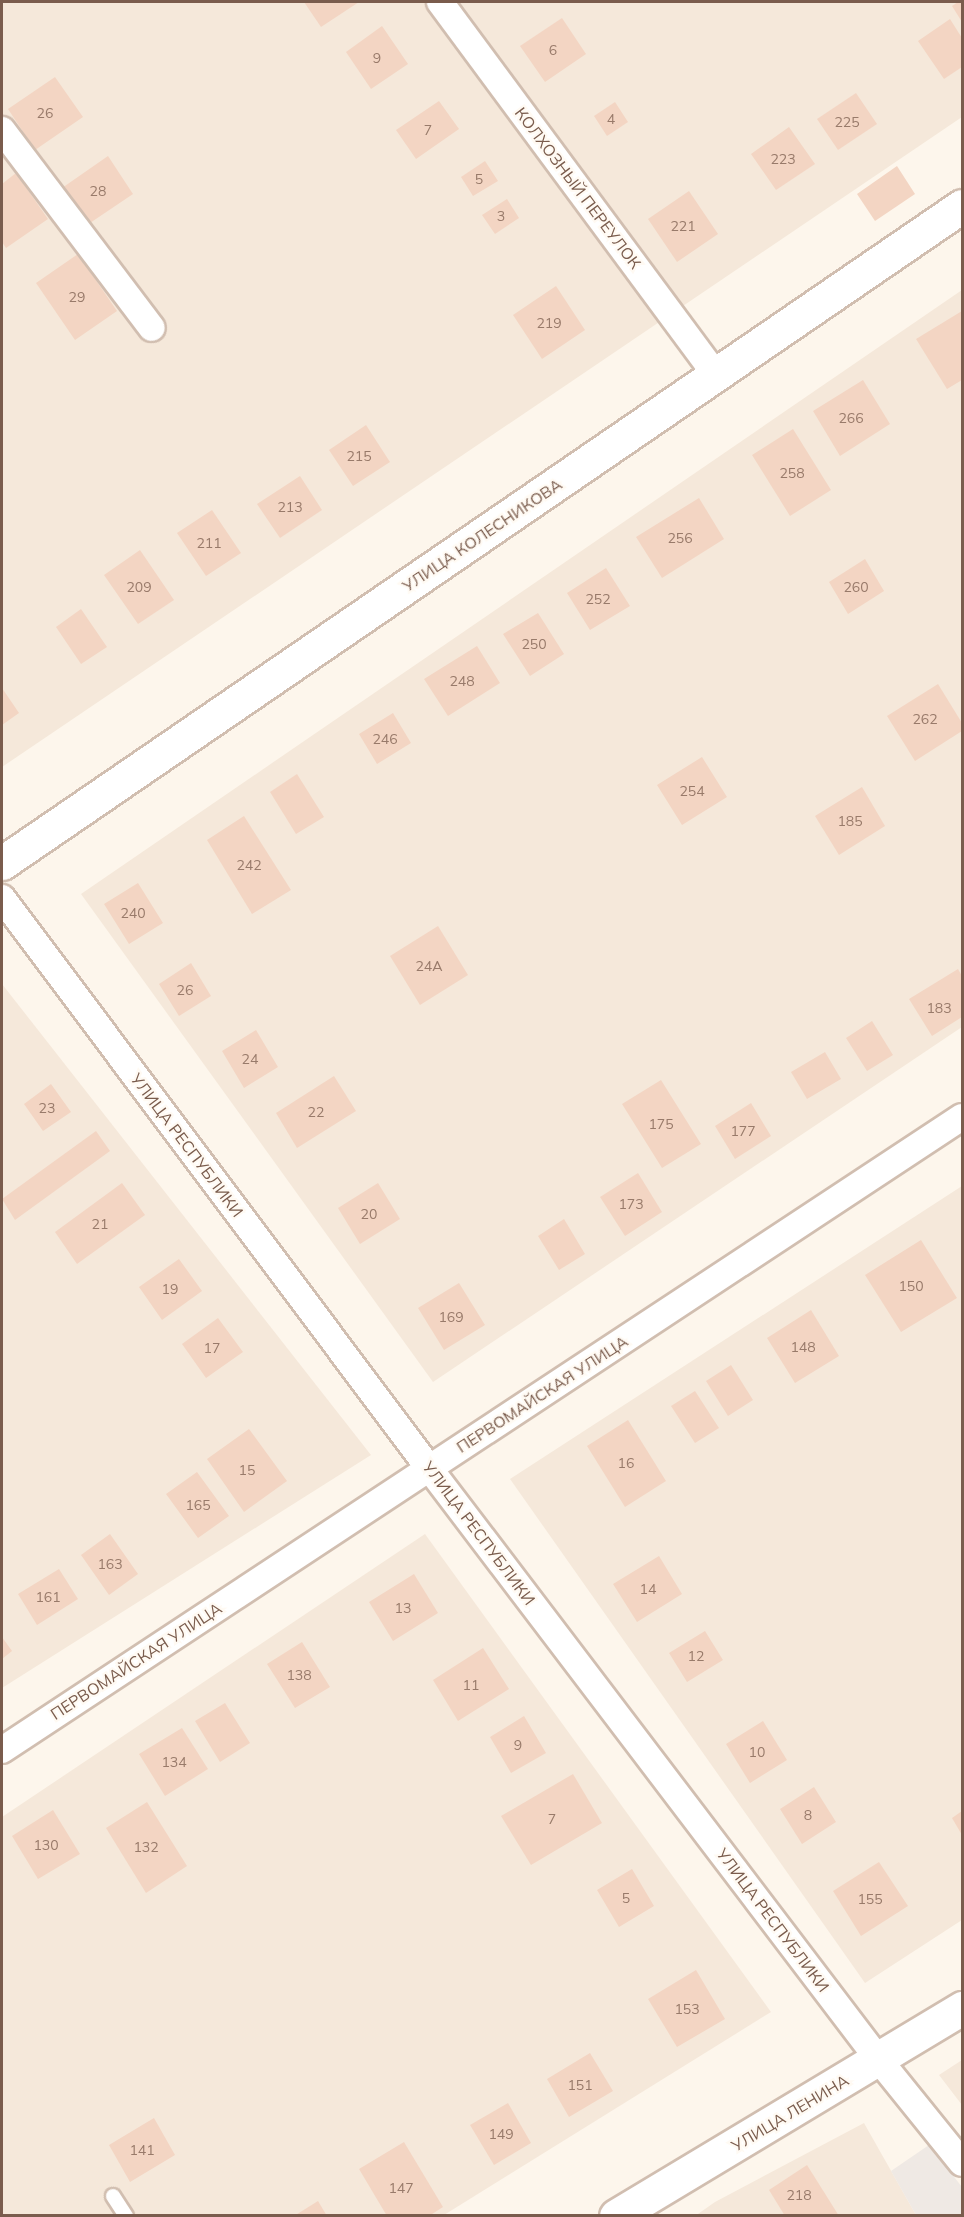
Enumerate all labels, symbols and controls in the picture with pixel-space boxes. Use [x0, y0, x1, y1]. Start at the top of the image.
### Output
house number: 6 [549, 42, 557, 58]
house number: 9 [373, 50, 381, 66]
street label: КОЛХОЗНЫЙ ПЕРЕУЛОК [511, 103, 645, 273]
house number: 26 [37, 105, 53, 121]
house number: 4 [607, 111, 615, 127]
house number: 225 [834, 114, 860, 130]
house number: 7 [424, 122, 432, 138]
house number: 223 [770, 151, 796, 167]
house number: 5 [475, 171, 483, 187]
house number: 28 [90, 183, 106, 199]
house number: 3 [497, 208, 505, 224]
house number: 221 [670, 218, 696, 234]
house number: 29 [69, 289, 85, 305]
house number: 219 [536, 315, 562, 331]
house number: 266 [838, 410, 864, 426]
house number: 215 [346, 448, 372, 464]
house number: 258 [779, 465, 805, 481]
street label: УЛИЦА КОЛЕСНИКОВА [399, 474, 565, 596]
house number: 213 [277, 499, 303, 515]
house number: 256 [667, 530, 693, 546]
house number: 211 [196, 535, 222, 551]
house number: 209 [126, 579, 152, 595]
house number: 260 [843, 579, 869, 595]
house number: 252 [585, 591, 611, 607]
house number: 250 [521, 636, 547, 652]
house number: 248 [449, 673, 475, 689]
house number: 262 [912, 711, 938, 727]
house number: 246 [372, 731, 398, 747]
house number: 254 [679, 783, 705, 799]
house number: 185 [837, 813, 863, 829]
house number: 242 [236, 857, 262, 873]
house number: 240 [120, 905, 146, 921]
house number: 24А [415, 958, 443, 974]
house number: 26 [177, 982, 193, 998]
house number: 183 [926, 1000, 952, 1016]
house number: 24 [242, 1051, 258, 1067]
street label: УЛИЦА РЕСПУБЛИКИ [127, 1070, 247, 1220]
house number: 23 [39, 1100, 55, 1116]
house number: 22 [308, 1104, 324, 1120]
house number: 175 [648, 1116, 674, 1132]
house number: 177 [730, 1123, 756, 1139]
house number: 173 [618, 1196, 644, 1212]
house number: 20 [361, 1206, 377, 1222]
house number: 21 [92, 1216, 108, 1232]
house number: 150 [898, 1278, 924, 1294]
house number: 19 [162, 1281, 178, 1297]
house number: 169 [438, 1309, 464, 1325]
street label: ПЕРВОМАЙСКАЯ УЛИЦА [453, 1331, 631, 1457]
house number: 148 [790, 1339, 816, 1355]
house number: 17 [204, 1340, 220, 1356]
house number: 16 [618, 1455, 634, 1471]
street label: УЛИЦА РЕСПУБЛИКИ [419, 1458, 539, 1608]
house number: 15 [239, 1462, 255, 1478]
house number: 165 [185, 1497, 211, 1513]
house number: 163 [97, 1556, 123, 1572]
house number: 14 [640, 1581, 656, 1597]
house number: 161 [35, 1589, 61, 1605]
street label: ПЕРВОМАЙСКАЯ УЛИЦА [47, 1598, 225, 1724]
house number: 13 [395, 1600, 411, 1616]
house number: 12 [688, 1648, 704, 1664]
house number: 138 [286, 1667, 312, 1683]
house number: 11 [463, 1677, 479, 1693]
house number: 9 [514, 1737, 522, 1753]
house number: 10 [749, 1744, 765, 1760]
house number: 134 [161, 1754, 187, 1770]
house number: 8 [804, 1807, 812, 1823]
house number: 7 [548, 1811, 556, 1827]
house number: 130 [33, 1837, 59, 1853]
house number: 132 [133, 1839, 159, 1855]
street label: УЛИЦА РЕСПУБЛИКИ [713, 1845, 833, 1995]
house number: 5 [622, 1890, 630, 1906]
house number: 155 [857, 1891, 883, 1907]
house number: 153 [674, 2001, 700, 2017]
street label: УЛИЦА ЛЕНИНА [728, 2070, 852, 2156]
house number: 151 [567, 2077, 593, 2093]
house number: 149 [488, 2126, 514, 2142]
house number: 141 [129, 2142, 155, 2158]
house number: 147 [388, 2180, 414, 2196]
house number: 218 [786, 2187, 812, 2203]

